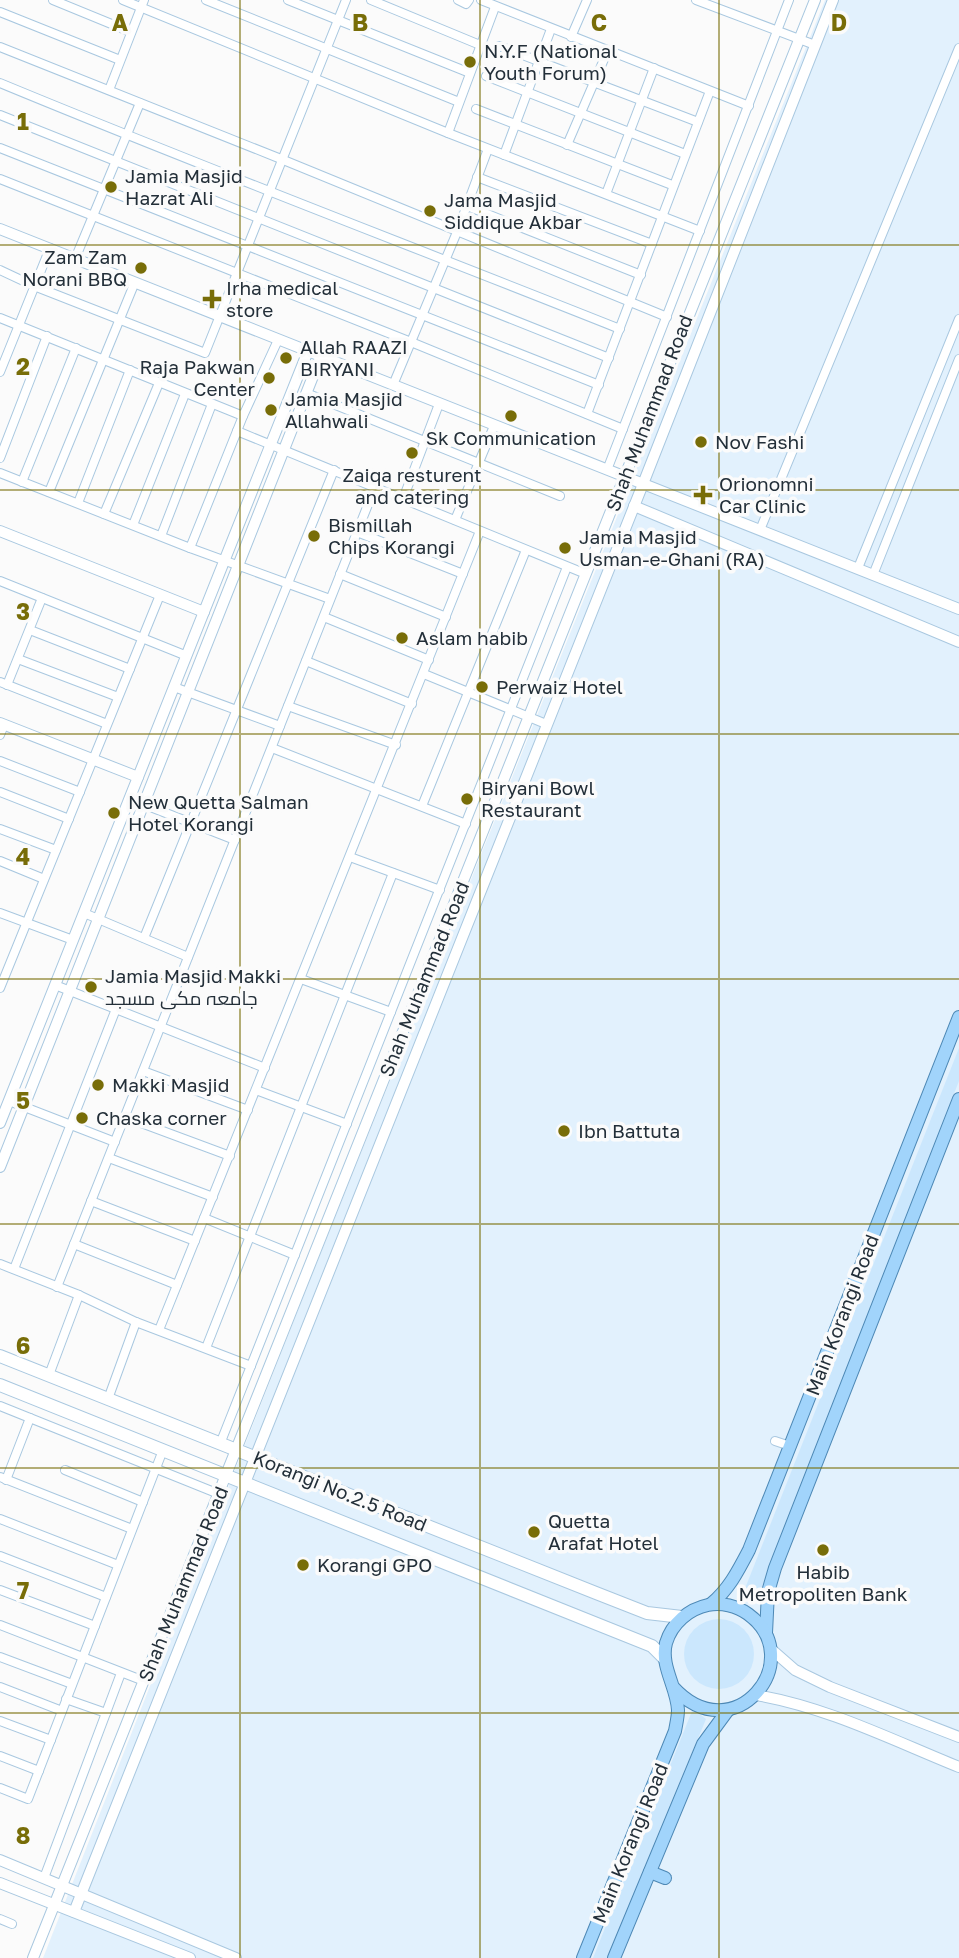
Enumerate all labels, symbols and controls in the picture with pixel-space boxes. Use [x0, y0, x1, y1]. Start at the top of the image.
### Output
text: A [112, 8, 129, 36]
text: B [352, 8, 368, 36]
text: C [591, 8, 607, 36]
text: D [831, 8, 847, 36]
place label: N.Y.F (National Youth Forum) [484, 39, 617, 84]
marker: N.Y.F (National Youth Forum) [462, 54, 478, 70]
text: 1 [17, 107, 29, 135]
place label: Jamia Masjid Hazrat Ali [125, 164, 243, 209]
marker: Jamia Masjid Hazrat Ali [103, 179, 119, 195]
place label: Jama Masjid Siddique Akbar [444, 188, 583, 233]
marker: Jama Masjid Siddique Akbar [422, 203, 438, 219]
place label: Zam Zam Norani BBQ [22, 245, 127, 290]
marker: Zam Zam Norani BBQ [133, 260, 149, 276]
place label: Irha medical store [226, 276, 338, 321]
marker: Irha medical store [204, 291, 220, 307]
street label: Shah Muhammad Road [600, 311, 697, 514]
place label: Allah RAAZI BIRYANI [300, 335, 408, 380]
marker: Allah RAAZI BIRYANI [278, 350, 294, 366]
text: 2 [16, 352, 30, 380]
place label: Raja Pakwan Center [140, 355, 256, 400]
marker: Raja Pakwan Center [261, 370, 277, 386]
place label: Jamia Masjid Allahwali [285, 387, 403, 432]
marker: Jamia Masjid Allahwali [263, 402, 279, 418]
marker: Sk Communication [503, 408, 519, 424]
place label: Sk Communication [426, 426, 596, 449]
place label: Nov Fashi [715, 430, 804, 453]
marker: Nov Fashi [693, 434, 709, 450]
marker: Zaiqa resturent and catering [404, 445, 420, 461]
place label: Zaiqa resturent and catering [342, 463, 482, 508]
place label: Orionomni Car Clinic [719, 472, 814, 517]
marker: Orionomni Car Clinic [693, 485, 713, 505]
place label: Bismillah Chips Korangi [328, 513, 455, 558]
place label: Jamia Masjid Usman-e-Ghani (RA) [579, 525, 765, 570]
marker: Bismillah Chips Korangi [306, 528, 322, 544]
marker: Jamia Masjid Usman-e-Ghani (RA) [557, 540, 573, 556]
text: 3 [16, 597, 30, 625]
place label: Aslam habib [416, 626, 528, 649]
marker: Aslam habib [394, 630, 410, 646]
place label: Perwaiz Hotel [496, 675, 623, 698]
marker: Perwaiz Hotel [474, 679, 490, 695]
place label: Biryani Bowl Restaurant [481, 776, 595, 821]
place label: New Quetta Salman Hotel Korangi [128, 790, 309, 835]
marker: Biryani Bowl Restaurant [459, 791, 475, 807]
marker: New Quetta Salman Hotel Korangi [106, 805, 122, 821]
text: 4 [16, 842, 30, 870]
street label: Shah Muhammad Road [374, 878, 473, 1080]
place label: Jamia Masjid Makki جامعہ مکی مسجد [105, 964, 281, 1010]
marker: Jamia Masjid Makki جامعہ مکی مسجد [83, 979, 99, 995]
place label: Makki Masjid [112, 1073, 229, 1096]
marker: Makki Masjid [90, 1077, 106, 1093]
text: 5 [16, 1086, 30, 1114]
place label: Chaska corner [96, 1106, 227, 1129]
marker: Chaska corner [74, 1110, 90, 1126]
place label: Ibn Battuta [578, 1119, 680, 1142]
marker: Ibn Battuta [556, 1123, 572, 1139]
street label: Main Korangi Road [800, 1231, 883, 1399]
text: 6 [16, 1331, 30, 1359]
street label: Korangi No.2.5 Road [250, 1445, 430, 1536]
street label: Shah Muhammad Road [133, 1483, 232, 1685]
place label: Quetta Arafat Hotel [548, 1509, 659, 1554]
marker: Quetta Arafat Hotel [526, 1524, 542, 1540]
marker: Habib Metropoliten Bank [815, 1542, 831, 1558]
place label: Korangi GPO [317, 1553, 432, 1576]
marker: Korangi GPO [295, 1557, 311, 1573]
place label: Habib Metropoliten Bank [739, 1560, 908, 1605]
text: 7 [17, 1576, 29, 1604]
street label: Main Korangi Road [587, 1759, 672, 1926]
text: 8 [16, 1821, 30, 1849]

